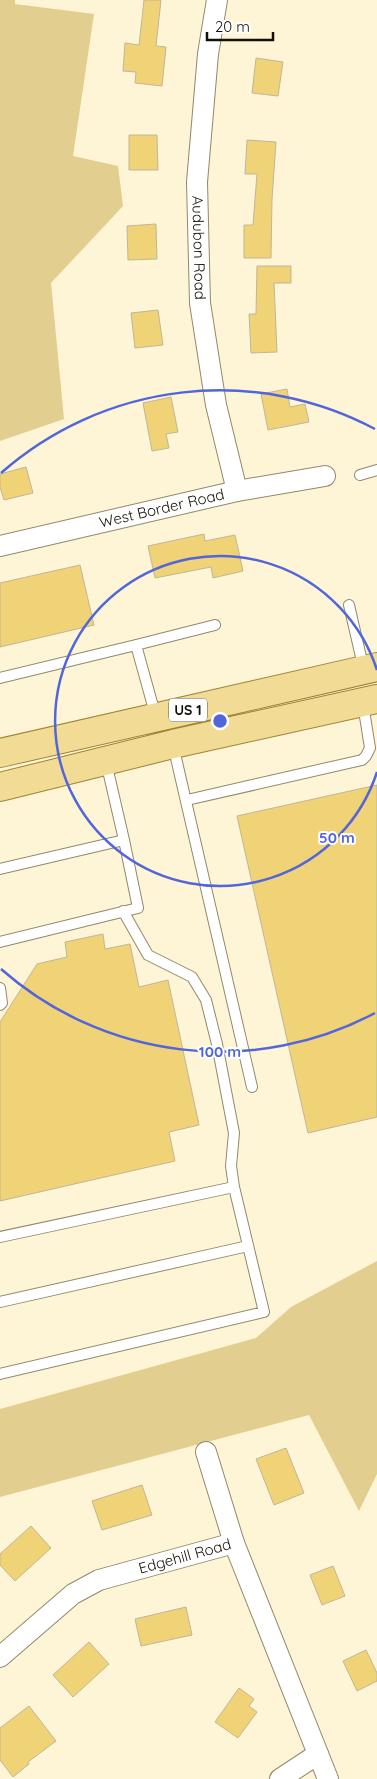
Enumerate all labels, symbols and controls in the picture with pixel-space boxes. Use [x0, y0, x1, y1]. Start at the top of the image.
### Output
scale bar [207, 10, 273, 42]
text: 20 m [215, 17, 250, 36]
street label: Audubon Road [188, 195, 210, 300]
street label: West Border Road [97, 484, 226, 532]
road number: US 1 [169, 698, 207, 722]
centre of rings [211, 712, 229, 730]
text: 50 m [319, 828, 355, 847]
text: 100 m [199, 1042, 241, 1061]
street label: Edgehill Road [136, 1534, 233, 1578]

